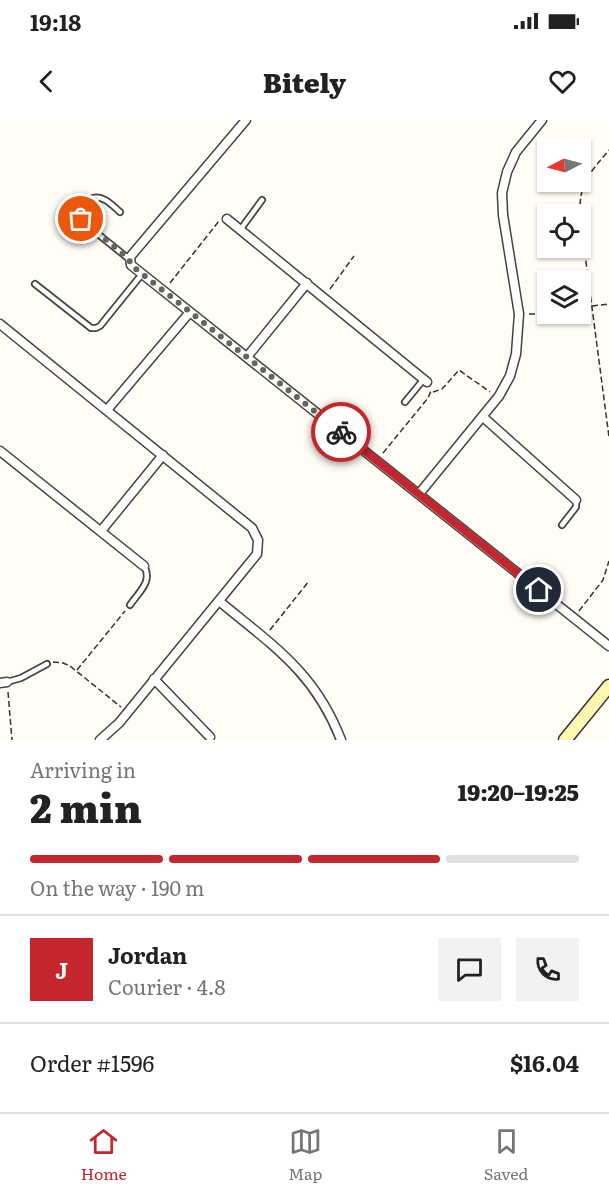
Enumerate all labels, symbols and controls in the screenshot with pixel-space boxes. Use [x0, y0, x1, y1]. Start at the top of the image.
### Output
text: 19:18 [30, 5, 81, 38]
text: Bitely [263, 61, 346, 101]
icon: back [30, 65, 63, 98]
icon: heart [546, 65, 579, 98]
north arrow [537, 138, 591, 192]
map controls [537, 138, 591, 324]
pin [55, 193, 106, 244]
icon: bag [64, 202, 97, 235]
button: locate [537, 204, 591, 258]
button: layers [537, 270, 591, 324]
courier [311, 402, 371, 462]
icon: bike [325, 416, 358, 449]
pin [513, 564, 564, 615]
icon: home [522, 573, 555, 606]
text: Arriving in [30, 754, 136, 784]
text: 19:20–19:25 [458, 775, 579, 808]
text: 2 min [30, 777, 142, 835]
text: On the way · 190 m [30, 872, 204, 902]
text: Jordan [108, 938, 187, 971]
button: chat [438, 938, 501, 1001]
button: phone [516, 938, 579, 1001]
text: J [55, 953, 68, 986]
text: Courier · 4.8 [108, 971, 225, 1001]
text: Order #1596 [30, 1046, 154, 1079]
text: $16.04 [510, 1046, 579, 1079]
tab: Home [81, 1125, 127, 1185]
tab: Map [288, 1125, 322, 1185]
tab: Saved [484, 1125, 528, 1185]

